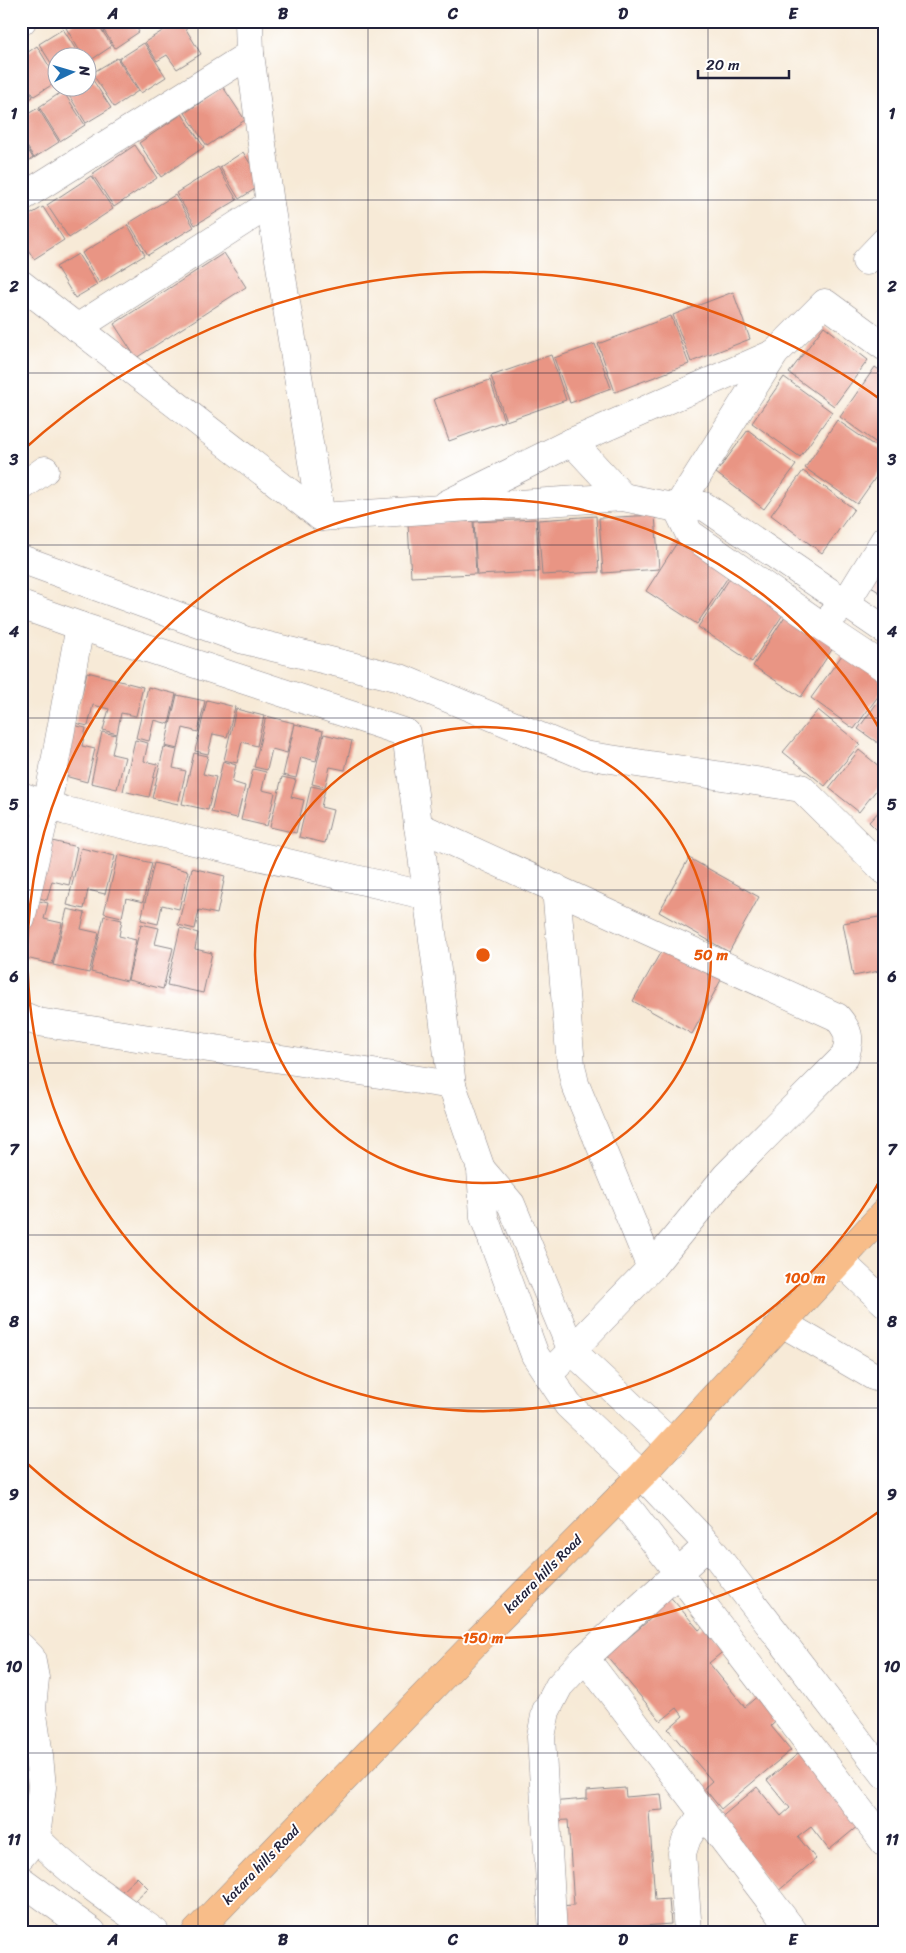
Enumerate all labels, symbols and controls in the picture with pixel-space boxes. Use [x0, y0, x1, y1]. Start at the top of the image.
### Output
text: A [107, 0, 118, 28]
text: B [278, 0, 289, 28]
text: C [447, 0, 459, 28]
text: D [618, 0, 628, 28]
text: E [789, 0, 799, 28]
north arrow [48, 48, 98, 98]
scale bar [698, 48, 790, 80]
text: 20 m [706, 52, 740, 78]
text: N [71, 64, 97, 77]
text: 1 [11, 99, 18, 128]
text: 1 [889, 99, 896, 128]
text: 2 [8, 272, 19, 301]
text: 2 [886, 272, 897, 301]
text: 3 [9, 445, 19, 474]
text: 3 [887, 445, 897, 474]
text: 4 [8, 617, 19, 646]
text: 4 [886, 617, 897, 646]
text: 5 [9, 790, 19, 819]
text: 5 [887, 790, 897, 819]
text: 50 m [694, 942, 729, 968]
centre of rings [474, 946, 492, 964]
text: 6 [8, 962, 19, 991]
text: 6 [886, 962, 897, 991]
text: 7 [9, 1135, 20, 1164]
text: 7 [887, 1135, 898, 1164]
text: 100 m [785, 1265, 826, 1291]
text: 8 [8, 1307, 19, 1336]
text: 8 [886, 1307, 897, 1336]
text: 9 [9, 1480, 19, 1509]
text: 9 [887, 1480, 897, 1509]
street label: katara hills Road [498, 1527, 590, 1619]
text: 150 m [463, 1625, 504, 1651]
text: 10 [6, 1652, 22, 1681]
text: 10 [884, 1652, 900, 1681]
street label: katara hills Road [216, 1818, 307, 1911]
text: 11 [7, 1825, 21, 1854]
text: 11 [885, 1825, 899, 1854]
text: A [107, 1925, 118, 1953]
text: B [278, 1925, 289, 1953]
text: C [447, 1925, 459, 1953]
text: D [618, 1925, 628, 1953]
text: E [789, 1925, 799, 1953]

